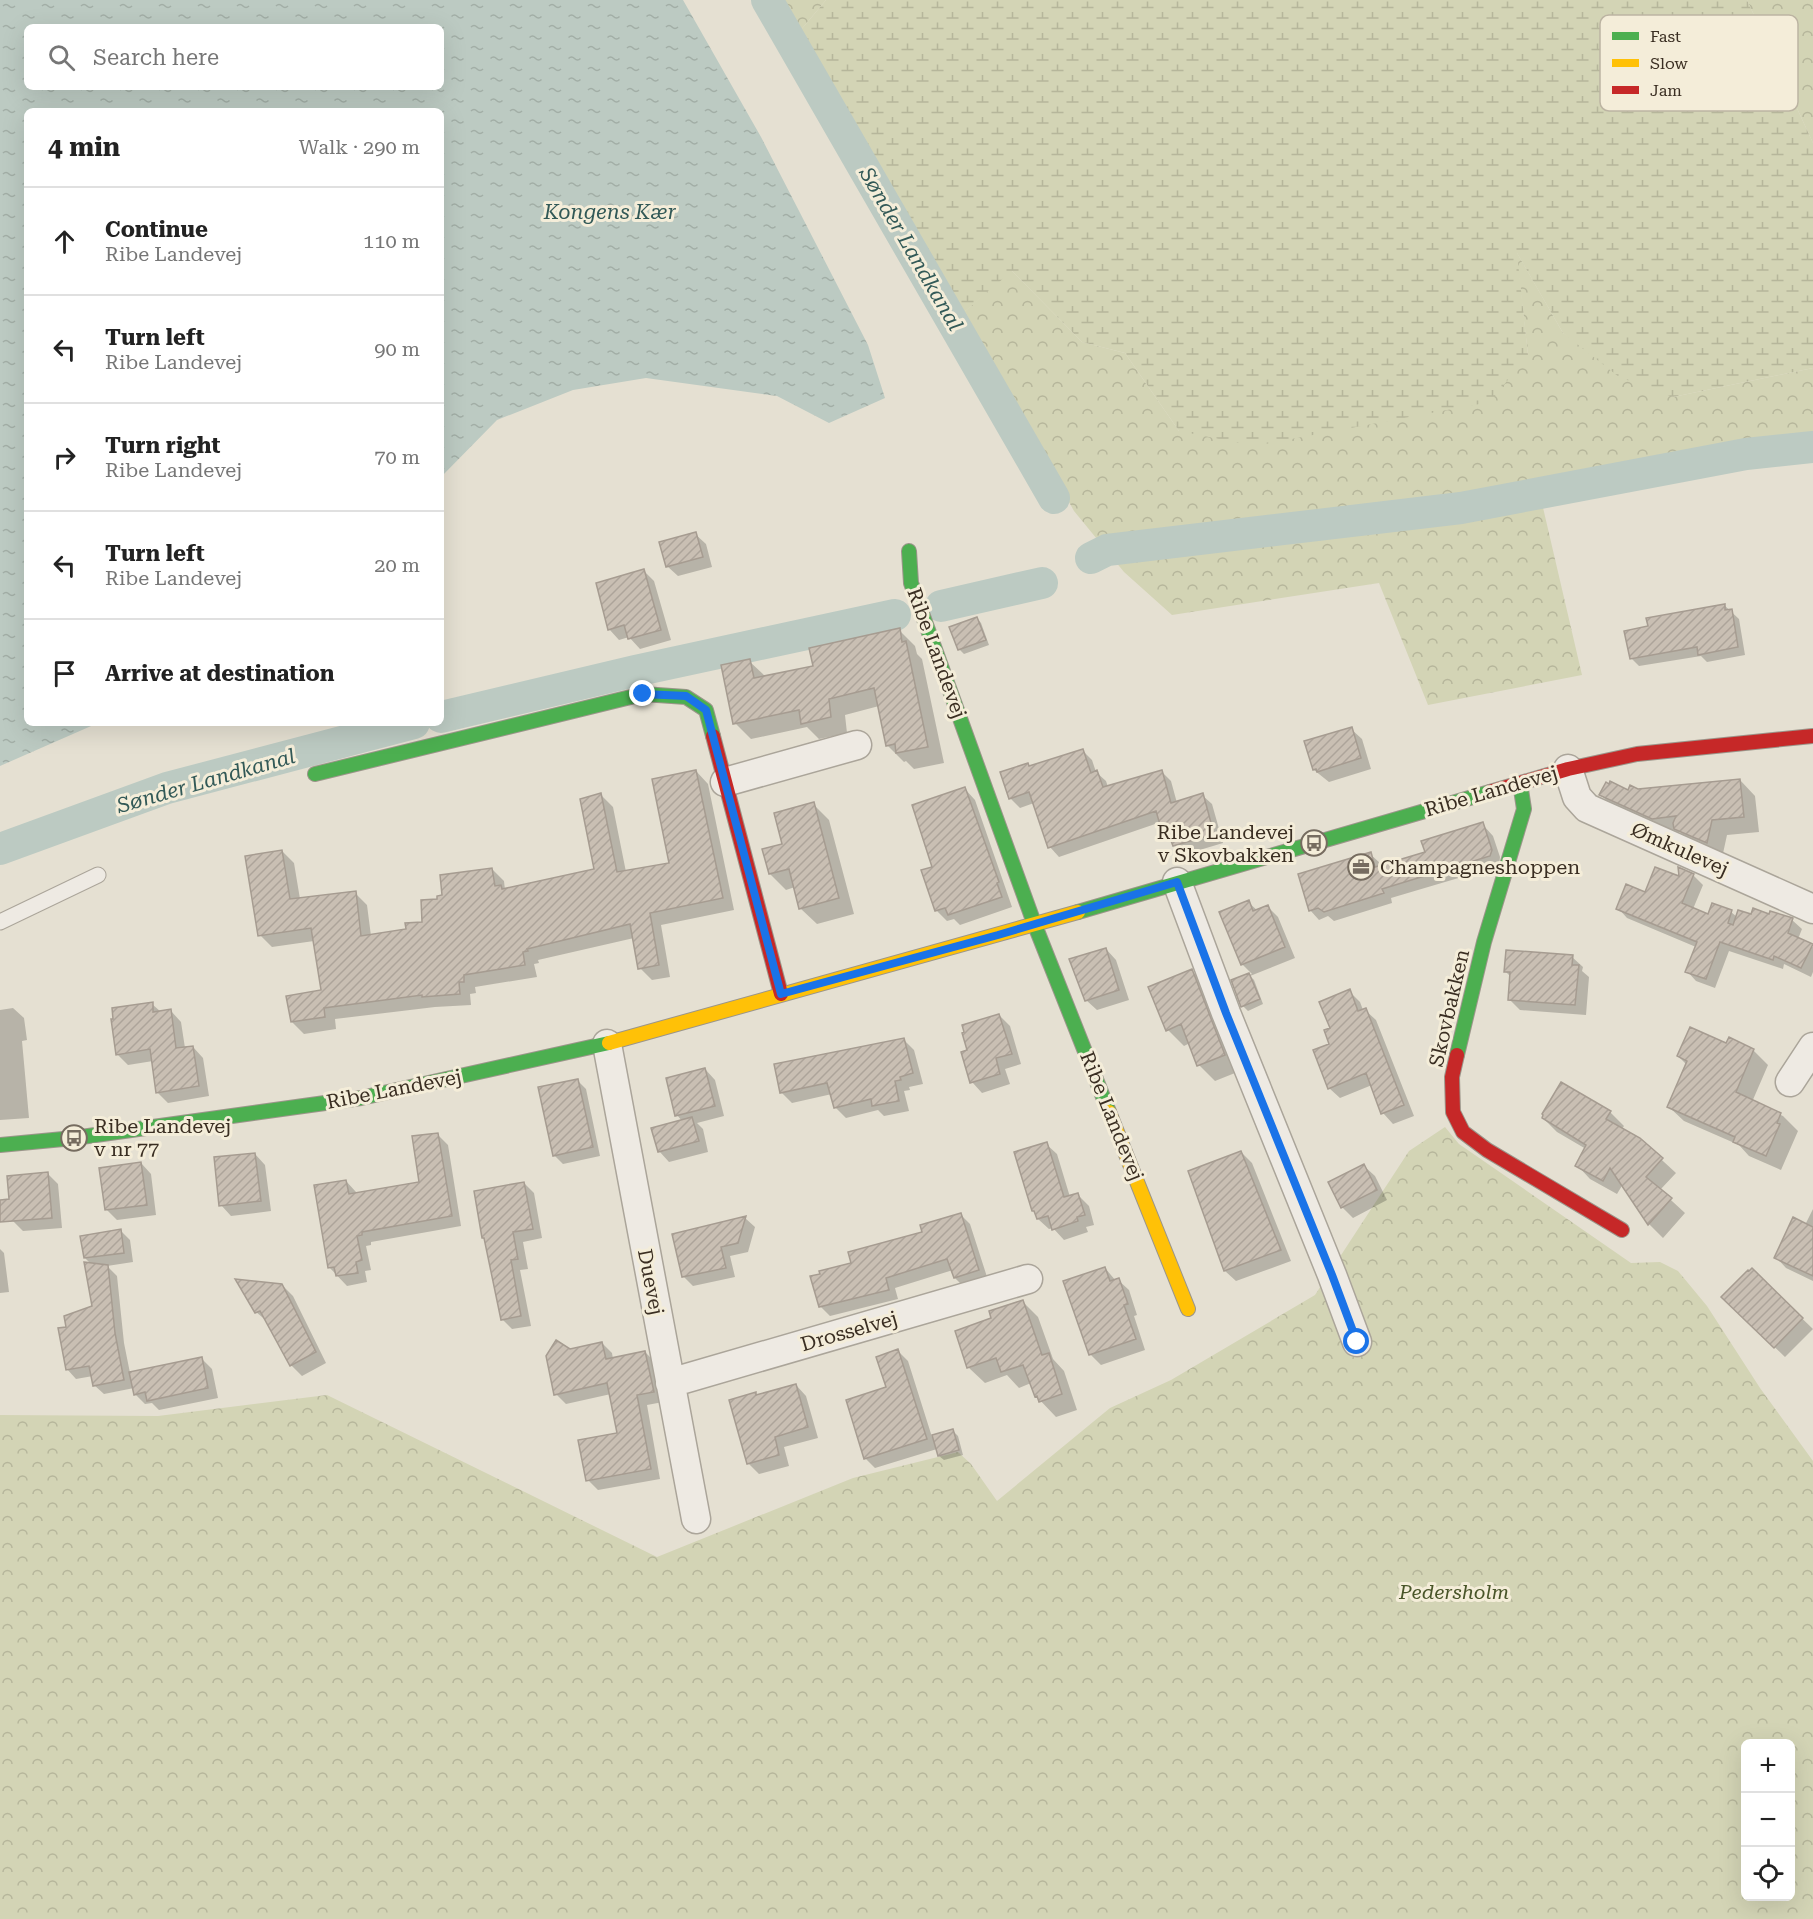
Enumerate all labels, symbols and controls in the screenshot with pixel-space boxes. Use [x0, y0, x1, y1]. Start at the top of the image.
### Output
legend [1600, 15, 1798, 111]
search box [24, 24, 444, 90]
text: Fast [1650, 27, 1681, 46]
icon: search [45, 41, 78, 74]
text: Search here [93, 45, 219, 70]
text: Slow [1650, 54, 1688, 73]
text: Jam [1650, 81, 1682, 100]
text: 4 min [48, 132, 120, 162]
text: Walk · 290 m [299, 135, 420, 159]
water label: Sønder Landkanal [854, 162, 968, 335]
water label: Kongens Kær [543, 200, 676, 224]
text: Continue [105, 217, 208, 242]
icon: ahead [48, 225, 81, 258]
text: 110 m [363, 229, 420, 253]
text: Ribe Landevej [105, 242, 242, 266]
text: Turn left [105, 325, 205, 350]
icon: left [48, 333, 81, 366]
text: 90 m [374, 337, 420, 361]
text: Ribe Landevej [105, 350, 242, 374]
text: Turn right [105, 433, 220, 458]
icon: right [48, 441, 81, 474]
text: 70 m [374, 445, 420, 469]
text: Ribe Landevej [105, 458, 242, 482]
text: Turn left [105, 541, 205, 566]
icon: left [48, 549, 81, 582]
text: 20 m [374, 553, 420, 577]
text: Ribe Landevej [105, 566, 242, 590]
street label: Ribe Landevej [902, 584, 972, 722]
icon: arrive [48, 657, 81, 690]
text: Arrive at destination [105, 661, 334, 686]
route end [629, 680, 655, 706]
water label: Sønder Landkanal [113, 744, 298, 818]
street label: Ribe Landevej [1422, 761, 1560, 821]
street label: Ømkulevej [1628, 817, 1732, 881]
place label: Ribe Landevej v Skovbakken [1157, 820, 1294, 867]
bus stop icon: Ribe Landevej v Skovbakken [1299, 828, 1329, 858]
office icon: Champagneshoppen [1346, 852, 1376, 882]
place label: Champagneshoppen [1380, 855, 1580, 879]
street label: Skovbakken [1424, 947, 1474, 1069]
street label: Ribe Landevej [1075, 1048, 1149, 1184]
street label: Ribe Landevej [324, 1064, 464, 1114]
place label: Ribe Landevej v nr 77 [94, 1114, 231, 1161]
bus stop icon: Ribe Landevej v nr 77 [59, 1123, 89, 1153]
street label: Duevej [633, 1247, 669, 1317]
street label: Drosselvej [798, 1306, 900, 1356]
route start [1343, 1328, 1369, 1354]
park label: Pedersholm [1398, 1580, 1509, 1604]
map controls [1741, 1739, 1795, 1901]
button: + [1741, 1739, 1795, 1793]
button: − [1741, 1793, 1795, 1847]
button: locate [1741, 1847, 1795, 1901]

